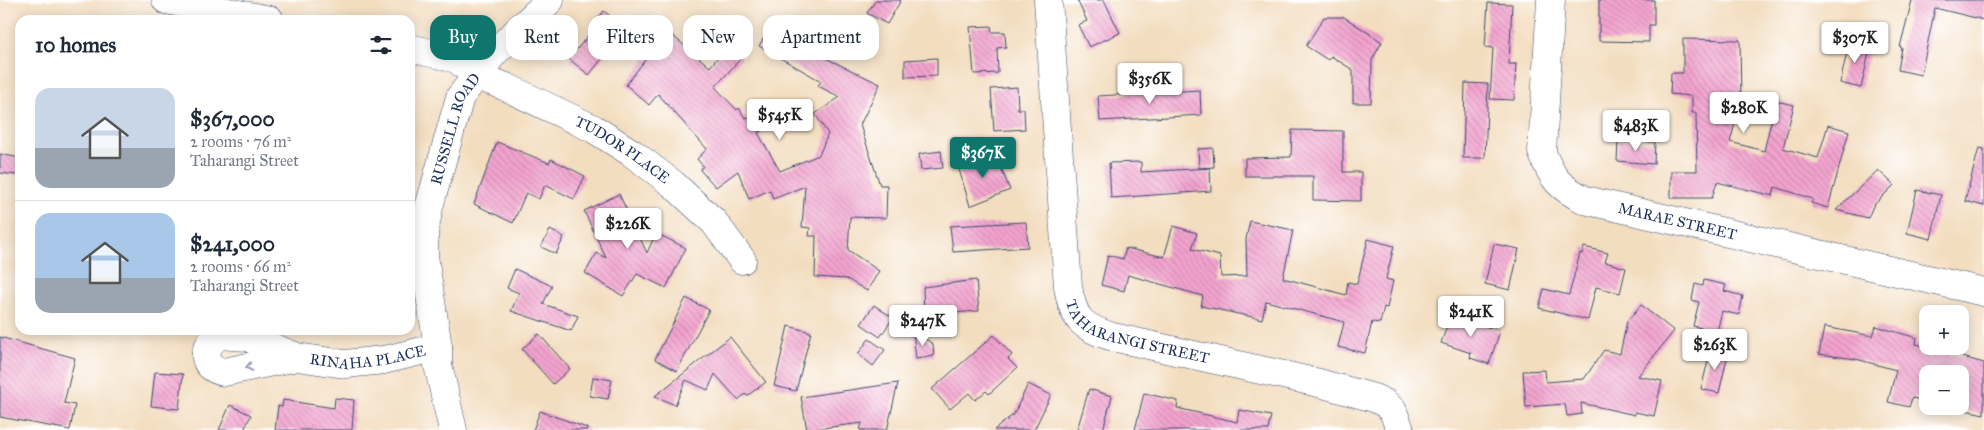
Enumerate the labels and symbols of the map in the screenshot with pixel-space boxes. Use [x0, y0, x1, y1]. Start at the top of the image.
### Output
pin: $307K [1820, 22, 1890, 64]
pin: $356K [1115, 62, 1185, 105]
street label: RUSSELL ROAD [427, 69, 484, 187]
pin: $280K [1709, 92, 1779, 134]
pin: $545K [745, 98, 815, 141]
pin: $483K [1601, 110, 1671, 152]
street label: TUDOR PLACE [572, 112, 673, 187]
pin: $367K [948, 136, 1018, 179]
street label: MARAE STREET [1616, 199, 1739, 244]
pin: $226K [593, 208, 663, 250]
pin: $241K [1436, 296, 1506, 338]
street label: TAHARANGI STREET [1062, 297, 1211, 367]
pin: $247K [888, 304, 958, 347]
pin: $263K [1680, 328, 1750, 371]
street label: RINAHA PLACE [309, 341, 428, 374]
one-way arrow [245, 361, 254, 372]

